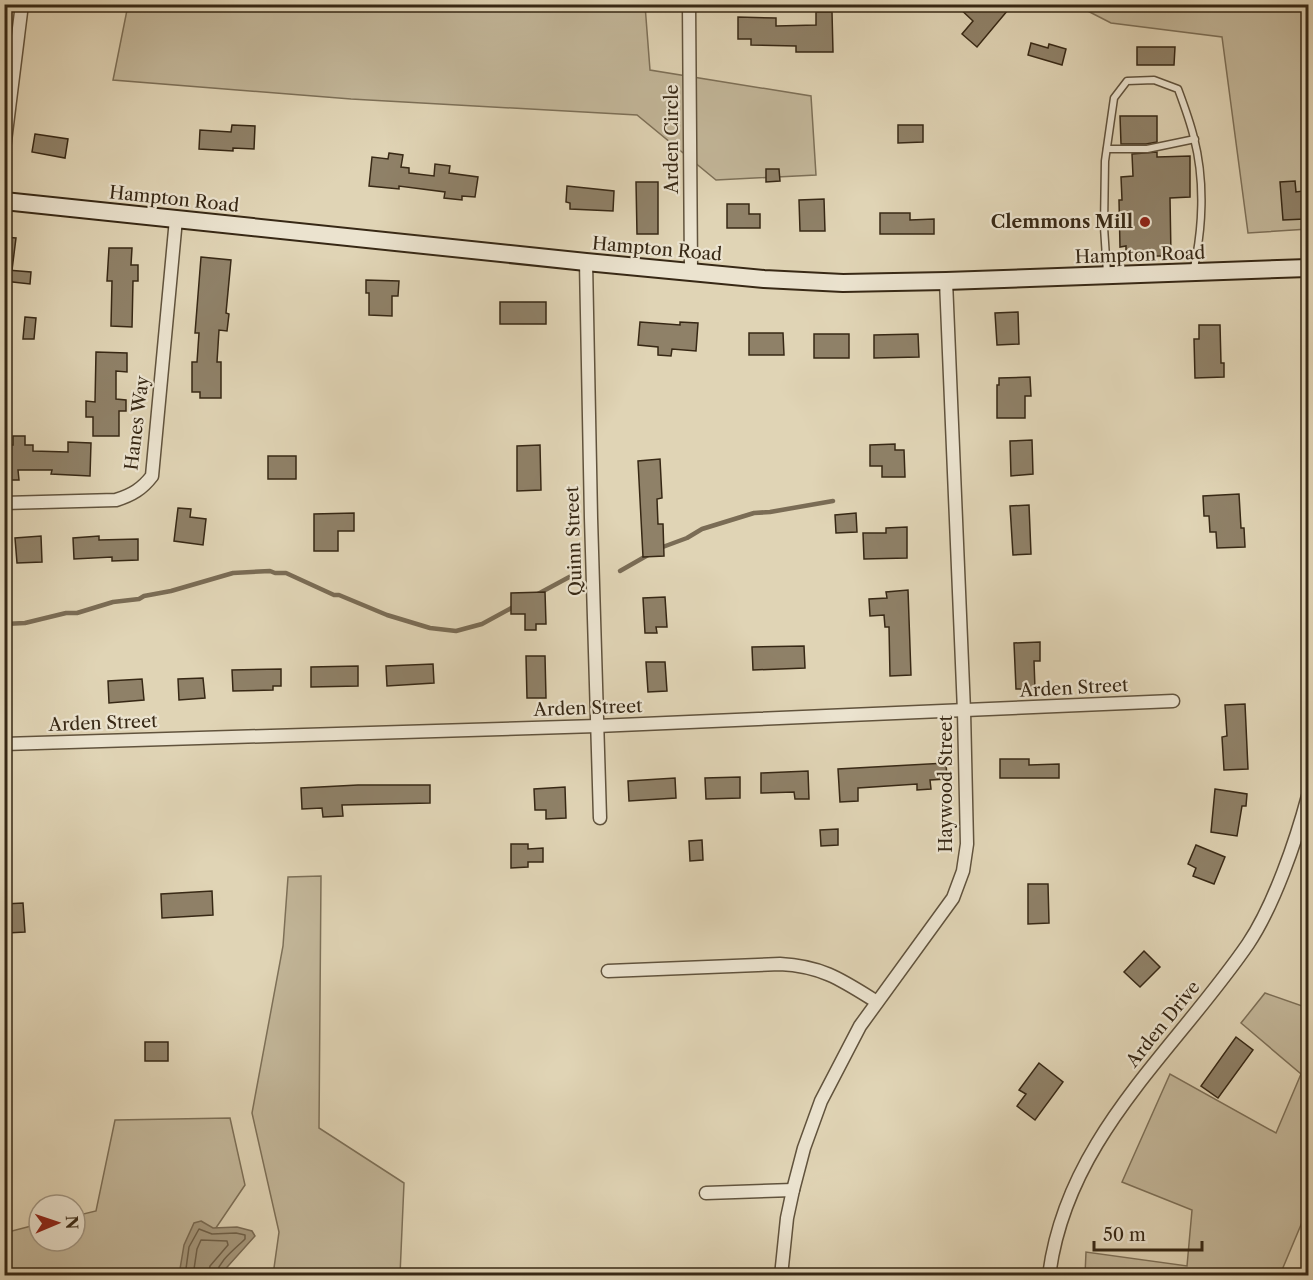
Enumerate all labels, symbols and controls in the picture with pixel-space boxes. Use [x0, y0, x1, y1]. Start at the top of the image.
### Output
street label: Arden Circle [661, 84, 683, 195]
street label: Hampton Road [108, 181, 240, 217]
place label: Clemmons Mill [991, 211, 1133, 233]
marker: Clemmons Mill [1138, 215, 1152, 229]
street label: Hampton Road [591, 232, 723, 266]
street label: Hampton Road [1074, 242, 1206, 268]
street label: Hanes Way [120, 373, 154, 472]
street label: Quinn Street [561, 485, 587, 596]
street label: Arden Street [1018, 674, 1130, 702]
street label: Arden Street [532, 695, 643, 721]
street label: Arden Street [47, 710, 158, 736]
street label: Haywood Street [935, 715, 957, 853]
street label: Arden Drive [1121, 976, 1204, 1072]
north arrow [27, 1193, 87, 1253]
scale bar [1094, 1214, 1202, 1252]
text: N [62, 1215, 82, 1230]
text: 50 m [1103, 1224, 1146, 1246]

